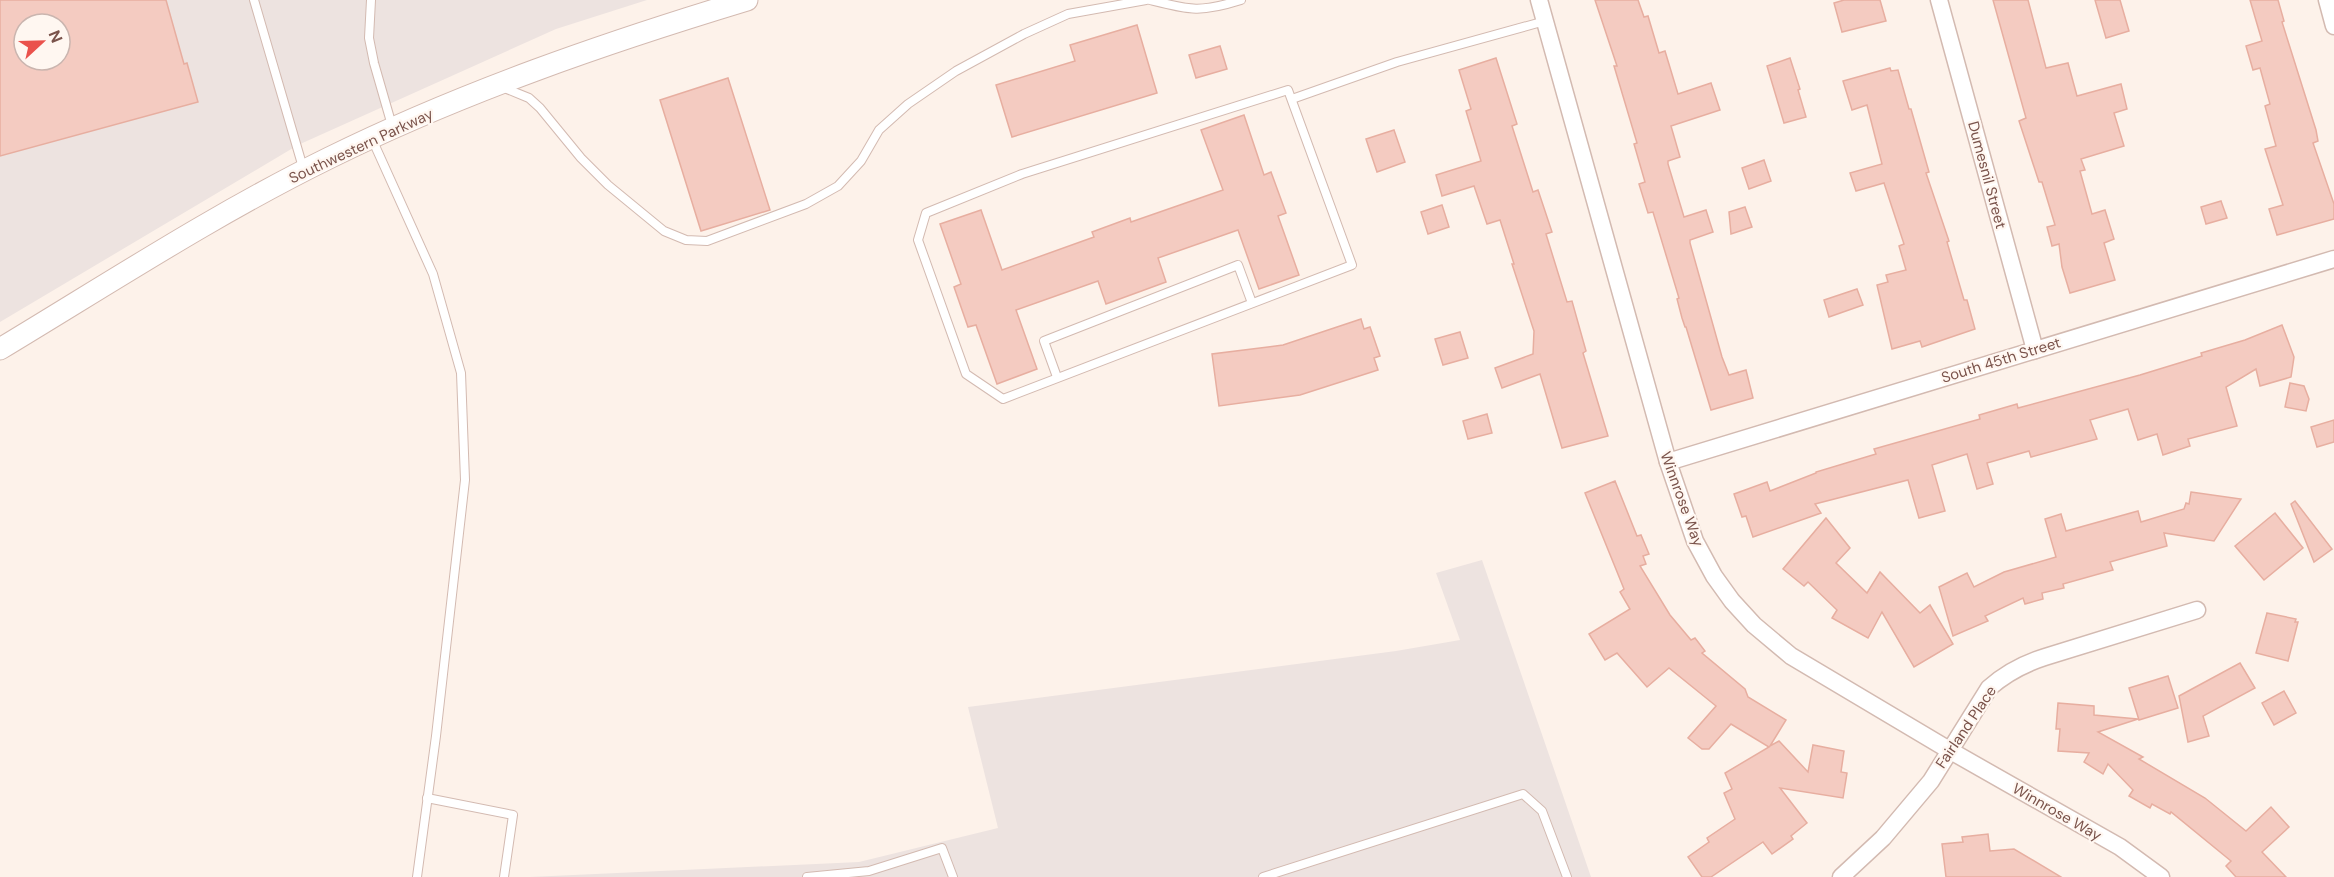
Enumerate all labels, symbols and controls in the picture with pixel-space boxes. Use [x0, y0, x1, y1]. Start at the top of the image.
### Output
north arrow [12, 12, 72, 72]
text: N [44, 27, 67, 46]
street label: Southwestern Parkway [286, 103, 437, 188]
street label: Dumesnil Street [1963, 119, 2011, 231]
street label: South 45th Street [1939, 332, 2063, 388]
street label: Winnrose Way [1656, 449, 1709, 550]
street label: Fairland Place [1931, 682, 2001, 772]
street label: Winnrose Way [2009, 778, 2106, 846]

